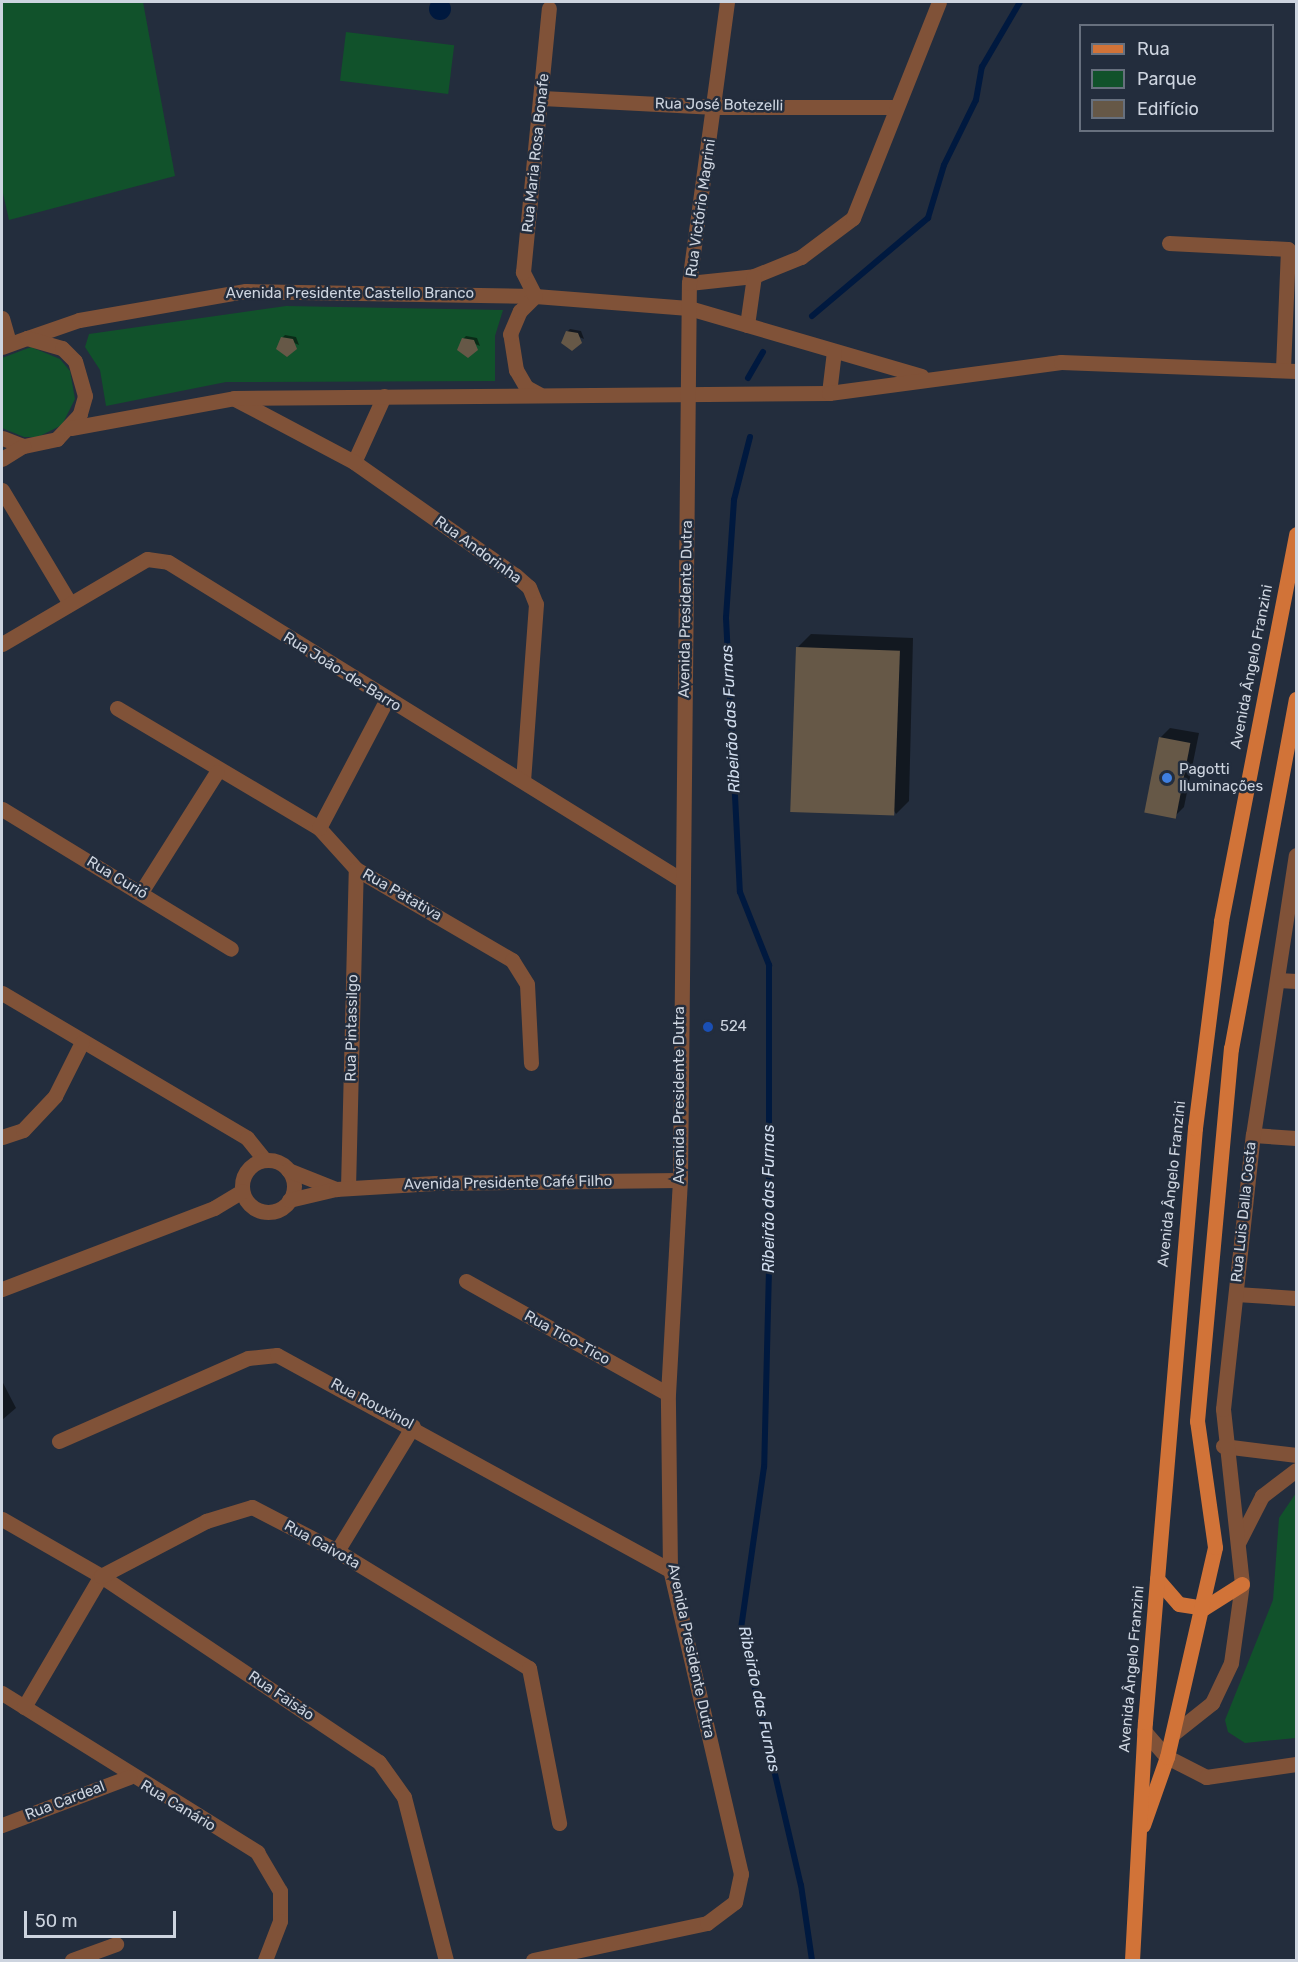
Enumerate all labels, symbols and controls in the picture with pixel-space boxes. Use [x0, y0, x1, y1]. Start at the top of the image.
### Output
legend [1079, 24, 1274, 132]
text: Rua [1137, 38, 1170, 60]
text: Parque [1137, 68, 1197, 90]
street label: Rua Maria Rosa Bonafe [519, 72, 553, 234]
street label: Rua José Botezelli [655, 95, 783, 115]
text: Edifício [1137, 98, 1199, 120]
street label: Rua Victório Magrini [682, 138, 720, 278]
street label: Avenida Presidente Castello Branco [226, 285, 474, 303]
street label: Rua Andorinha [431, 512, 525, 588]
street label: Avenida Presidente Dutra [675, 520, 697, 698]
street label: Avenida Ângelo Franzini [1227, 583, 1277, 751]
street label: Rua João-de-Barro [280, 628, 404, 716]
water label: Ribeirão das Furnas [718, 644, 744, 794]
place label: Pagotti Iluminações [1179, 760, 1263, 795]
marker: Pagotti Iluminações [1160, 771, 1174, 785]
street label: Rua Curió [83, 853, 151, 903]
street label: Rua Patativa [359, 865, 445, 925]
street label: Rua Pintassilgo [342, 974, 362, 1082]
street label: Avenida Presidente Dutra [671, 1006, 689, 1184]
place label: 524 [720, 1018, 747, 1036]
marker: 524 [701, 1020, 715, 1034]
street label: Avenida Ângelo Franzini [1154, 1100, 1190, 1268]
water label: Ribeirão das Furnas [759, 1125, 779, 1273]
street label: Rua Luis Dalla Costa [1228, 1141, 1260, 1283]
street label: Avenida Presidente Café Filho [404, 1172, 612, 1194]
street label: Rua Tico-Tico [521, 1307, 613, 1369]
street label: Rua Rouxinol [327, 1375, 417, 1433]
street label: Rua Gaivota [281, 1517, 363, 1573]
street label: Avenida Presidente Dutra [664, 1562, 718, 1740]
street label: Avenida Ângelo Franzini [1116, 1585, 1148, 1753]
water label: Ribeirão das Furnas [734, 1624, 784, 1774]
street label: Rua Faisão [245, 1667, 317, 1725]
street label: Rua Canário [137, 1777, 219, 1835]
street label: Rua Cardeal [23, 1778, 107, 1824]
scale bar [27, 1899, 178, 1937]
text: 50 m [35, 1910, 78, 1932]

